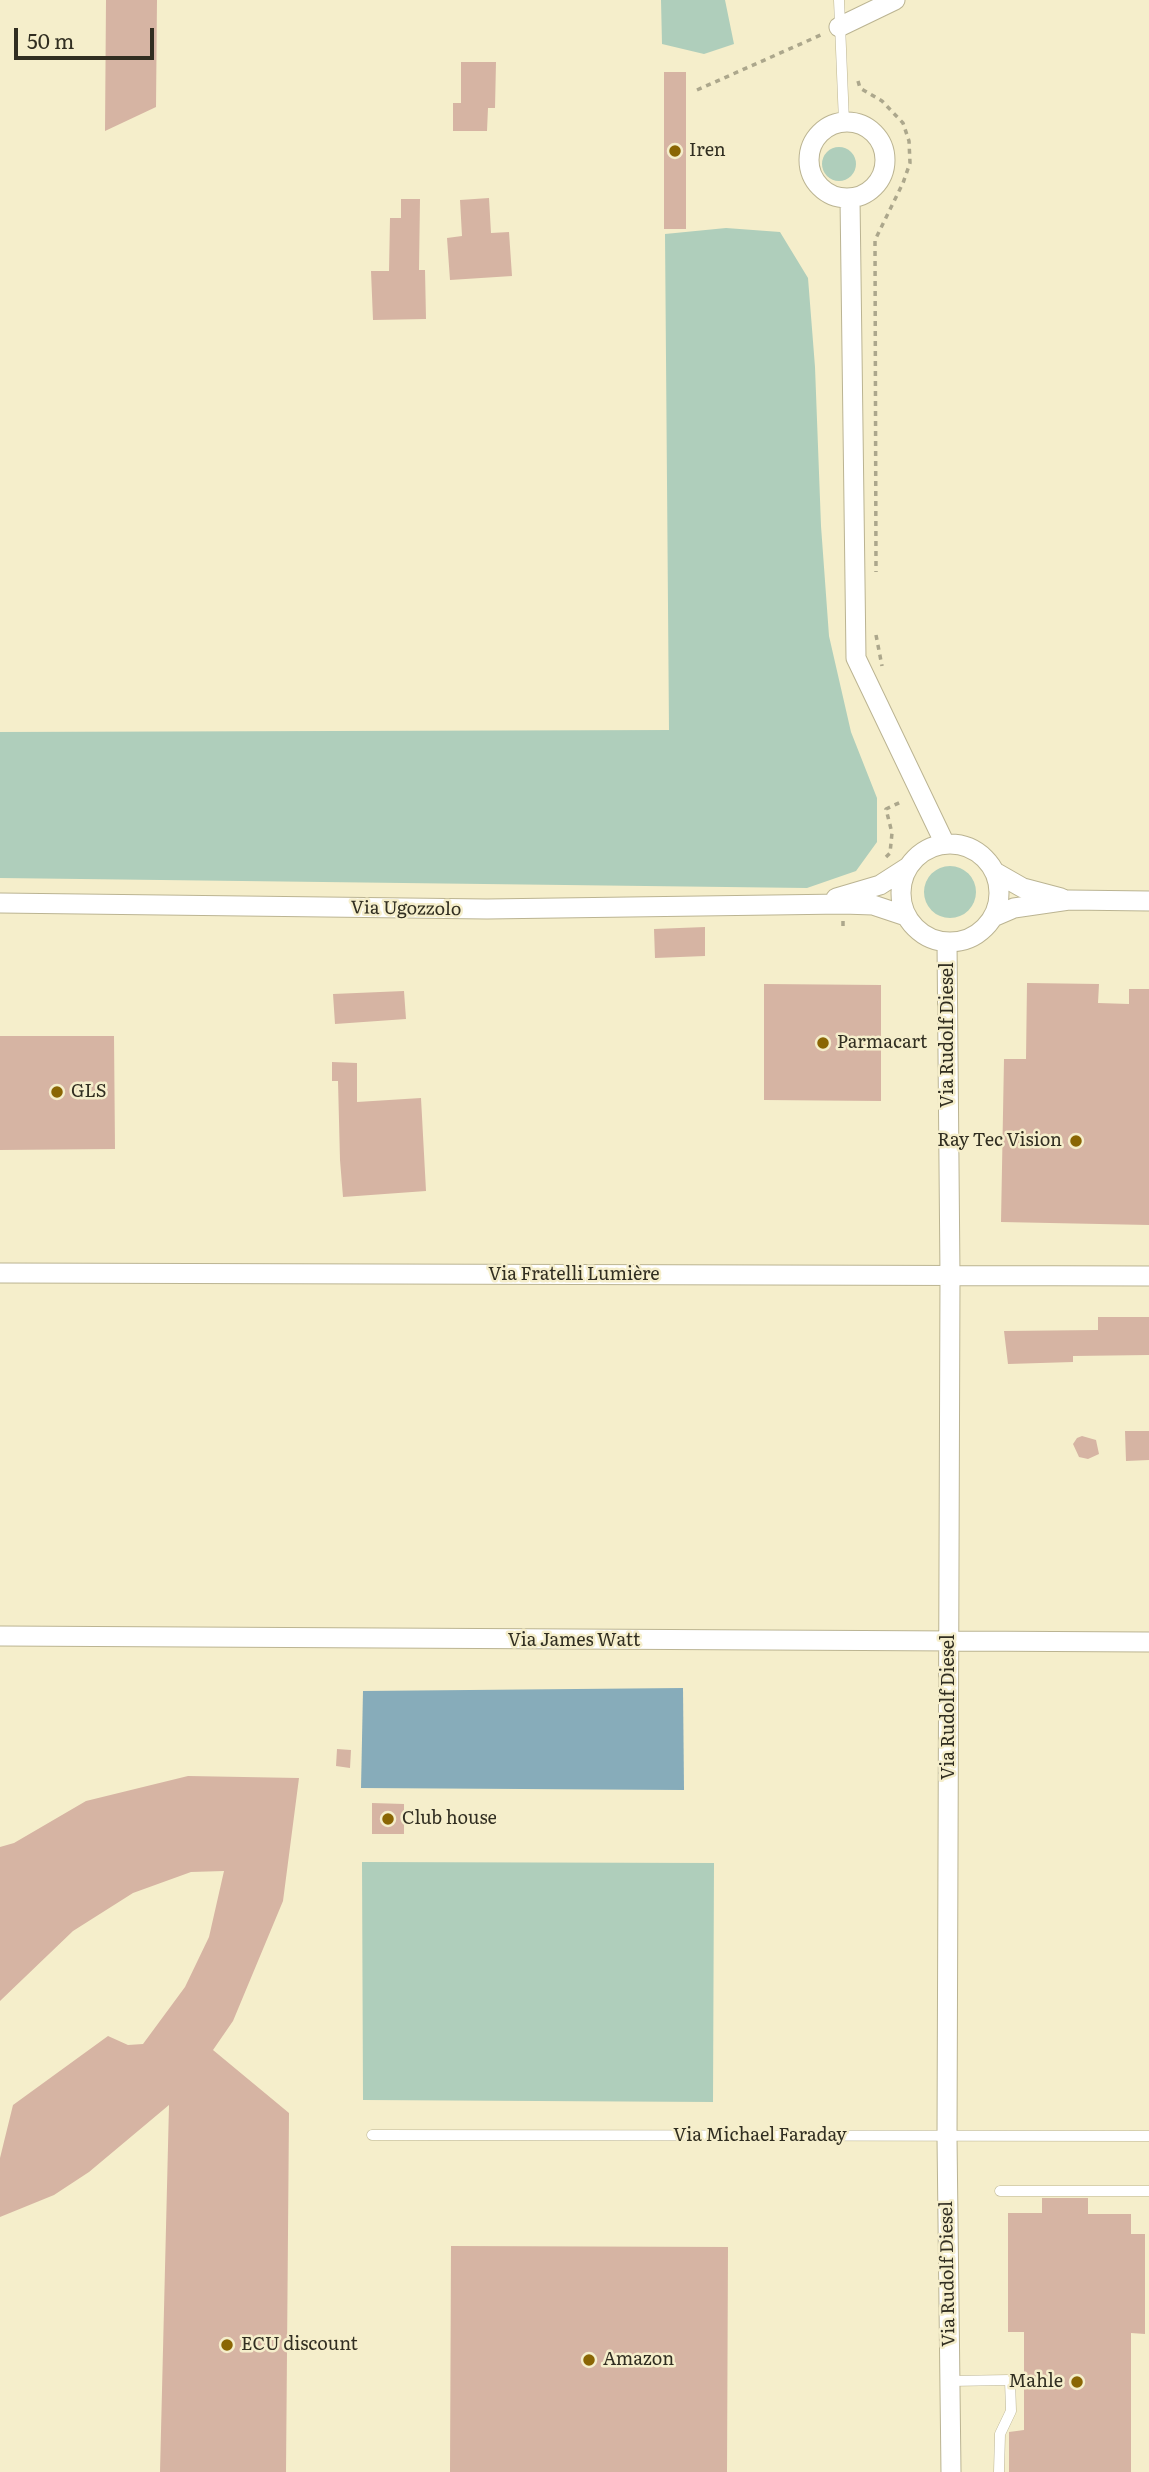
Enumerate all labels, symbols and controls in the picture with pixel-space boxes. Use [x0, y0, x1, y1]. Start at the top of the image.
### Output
scale bar [18, 14, 158, 58]
text: 50 m [27, 24, 74, 55]
place label: Iren [689, 140, 726, 162]
marker: Iren [667, 143, 683, 159]
street label: Via Ugozzolo [351, 897, 461, 921]
street label: Via Rudolf Diesel [937, 962, 959, 1108]
place label: Parmacart [837, 1032, 927, 1054]
marker: Parmacart [815, 1035, 831, 1051]
place label: GLS [71, 1081, 107, 1103]
marker: GLS [49, 1084, 65, 1100]
place label: Ray Tec Vision [937, 1130, 1062, 1152]
marker: Ray Tec Vision [1068, 1133, 1084, 1149]
street label: Via Fratelli Lumière [488, 1264, 660, 1286]
street label: Via James Watt [508, 1630, 640, 1652]
street label: Via Rudolf Diesel [938, 1634, 960, 1780]
place label: Club house [402, 1808, 497, 1830]
marker: Club house [380, 1811, 396, 1827]
street label: Via Michael Faraday [673, 2125, 847, 2147]
street label: Via Rudolf Diesel [936, 2201, 960, 2347]
place label: ECU discount [241, 2334, 358, 2356]
marker: ECU discount [219, 2337, 235, 2353]
place label: Amazon [603, 2349, 674, 2371]
marker: Amazon [581, 2352, 597, 2368]
place label: Mahle [1008, 2371, 1063, 2393]
marker: Mahle [1069, 2374, 1085, 2390]

